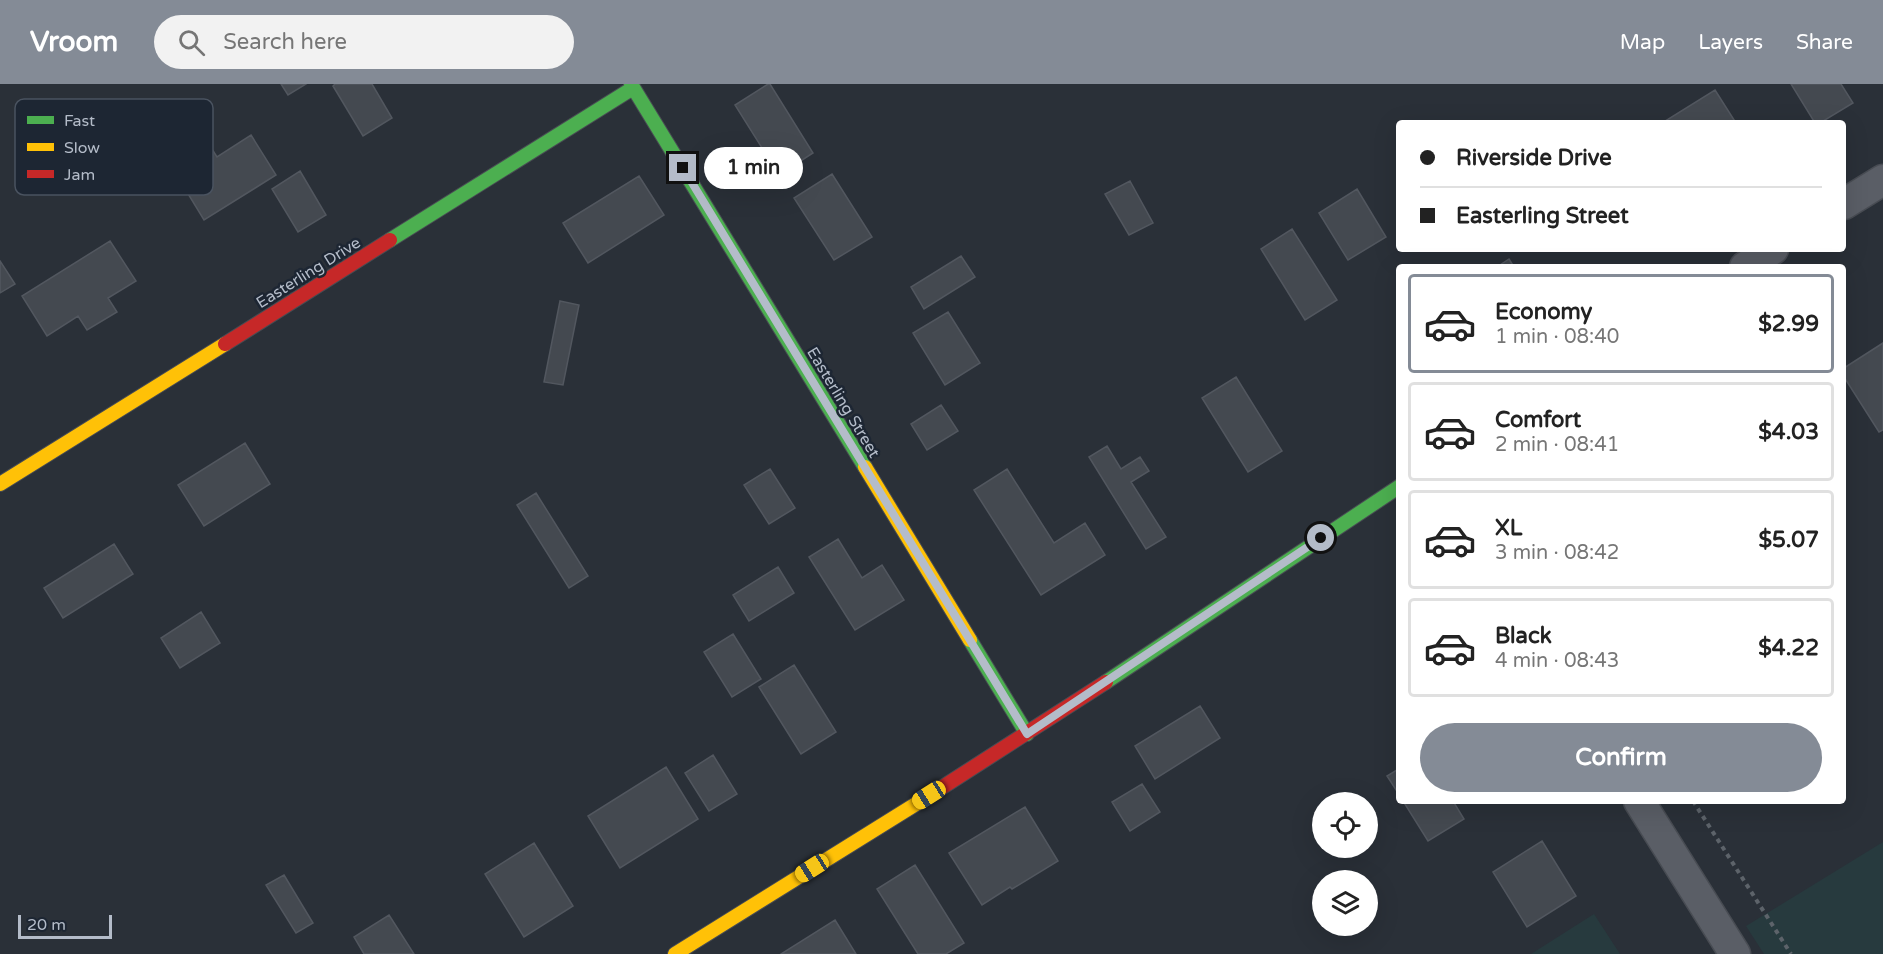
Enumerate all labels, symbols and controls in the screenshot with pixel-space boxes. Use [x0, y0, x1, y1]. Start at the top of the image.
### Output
search box [154, 15, 574, 69]
text: Vroom [30, 25, 118, 59]
icon: search [175, 26, 208, 59]
text: Search here [223, 29, 347, 55]
text: Map [1620, 30, 1665, 55]
text: Layers [1698, 30, 1763, 55]
text: Share [1796, 30, 1853, 55]
legend [15, 99, 213, 195]
text: Fast [64, 111, 95, 131]
text: Slow [64, 138, 100, 158]
text: Riverside Drive [1456, 145, 1612, 171]
callout: 1 min [704, 147, 803, 189]
route end [669, 154, 696, 181]
text: 1 min [727, 156, 780, 180]
text: Jam [64, 165, 95, 185]
text: Easterling Street [1456, 203, 1629, 229]
street label: Easterling Drive [253, 233, 364, 313]
icon: car [1423, 297, 1477, 351]
text: Economy [1495, 299, 1592, 325]
text: $2.99 [1758, 311, 1819, 337]
text: 1 min · 08:40 [1495, 325, 1619, 349]
street label: Easterling Street [802, 344, 884, 461]
icon: car [1423, 405, 1477, 459]
text: Comfort [1495, 407, 1581, 433]
text: $4.03 [1758, 419, 1819, 445]
text: 2 min · 08:41 [1495, 433, 1619, 457]
icon: car [1423, 513, 1477, 567]
text: XL [1495, 515, 1522, 541]
route start [1307, 524, 1334, 551]
text: $5.07 [1758, 527, 1819, 553]
text: 3 min · 08:42 [1495, 541, 1619, 565]
icon: car [1423, 621, 1477, 675]
text: Black [1495, 623, 1552, 649]
text: $4.22 [1758, 635, 1819, 661]
text: 4 min · 08:43 [1495, 649, 1619, 673]
button: Confirm [1420, 723, 1822, 792]
car [909, 778, 949, 812]
map controls [1312, 792, 1378, 936]
button: locate [1312, 792, 1378, 858]
car [792, 851, 832, 885]
button: layers [1312, 870, 1378, 936]
scale bar [18, 912, 112, 940]
text: 20 m [27, 915, 66, 935]

